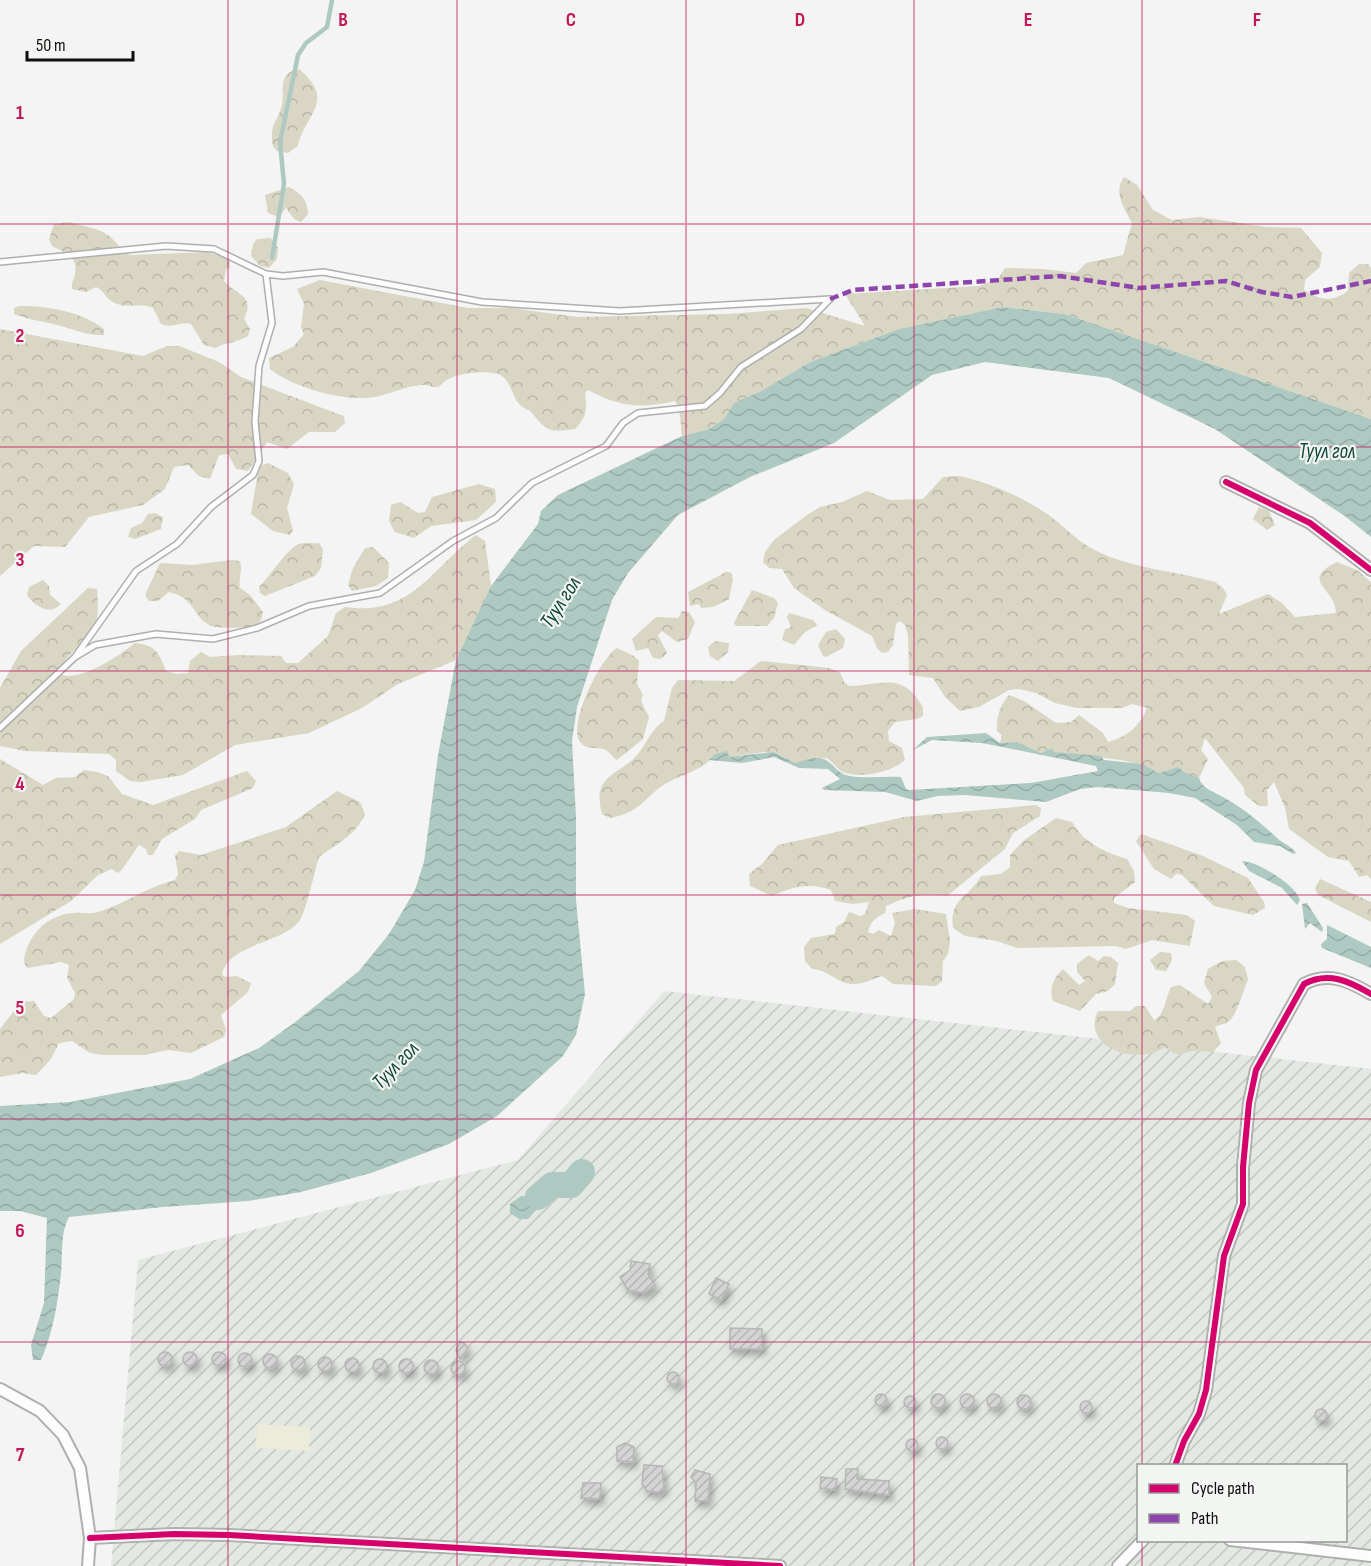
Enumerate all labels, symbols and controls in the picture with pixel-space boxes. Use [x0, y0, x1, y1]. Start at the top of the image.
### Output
text: B [338, 8, 348, 32]
text: C [566, 8, 576, 32]
text: D [795, 8, 805, 32]
text: E [1024, 8, 1032, 32]
text: F [1253, 8, 1261, 32]
scale bar [27, 24, 134, 62]
text: 50 m [36, 35, 66, 56]
text: 1 [16, 101, 24, 125]
text: 2 [16, 324, 24, 348]
water label: Туул гол [1299, 439, 1355, 464]
text: 3 [16, 548, 25, 572]
water label: Туул гол [535, 572, 586, 633]
text: 4 [15, 772, 25, 796]
text: 5 [16, 996, 25, 1020]
water label: Туул гол [367, 1036, 424, 1094]
text: 6 [15, 1219, 25, 1243]
text: 7 [16, 1443, 25, 1467]
legend [1137, 1464, 1347, 1542]
text: Cycle path [1191, 1478, 1255, 1499]
text: Path [1191, 1508, 1219, 1529]

